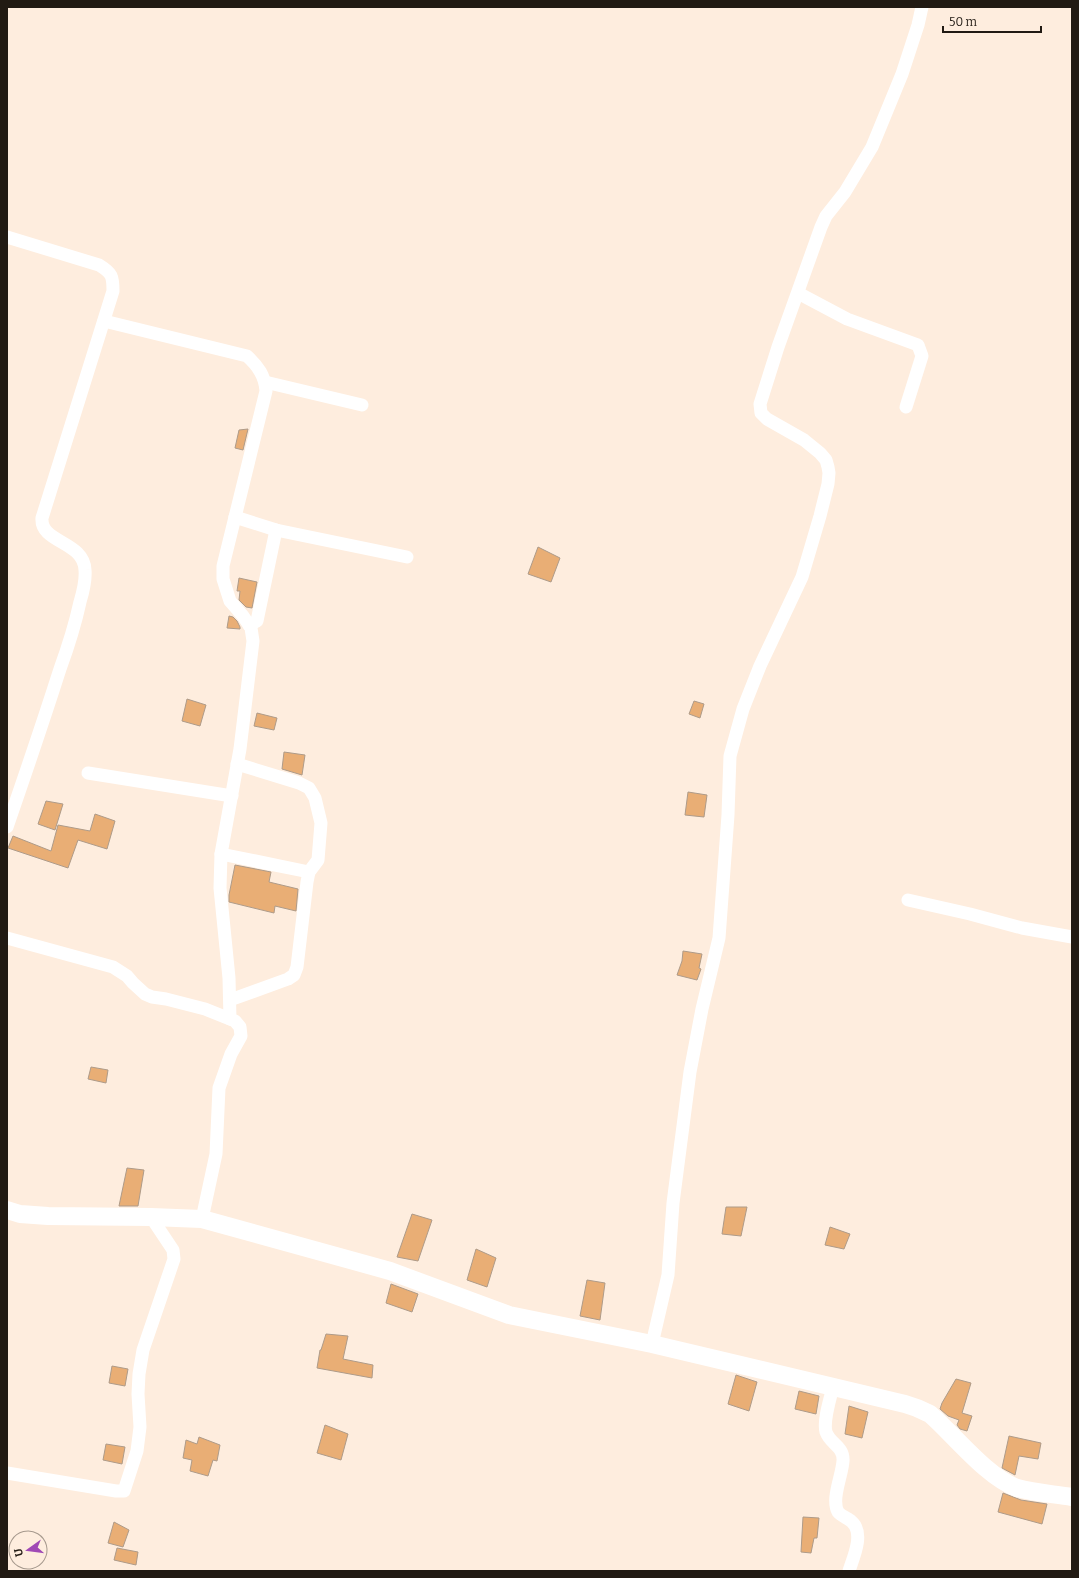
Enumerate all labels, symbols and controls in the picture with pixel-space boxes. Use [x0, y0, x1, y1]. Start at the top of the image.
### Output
scale bar [943, 8, 1041, 34]
text: 50 m [949, 15, 978, 29]
north arrow [8, 1530, 48, 1570]
text: U [11, 1547, 26, 1558]

